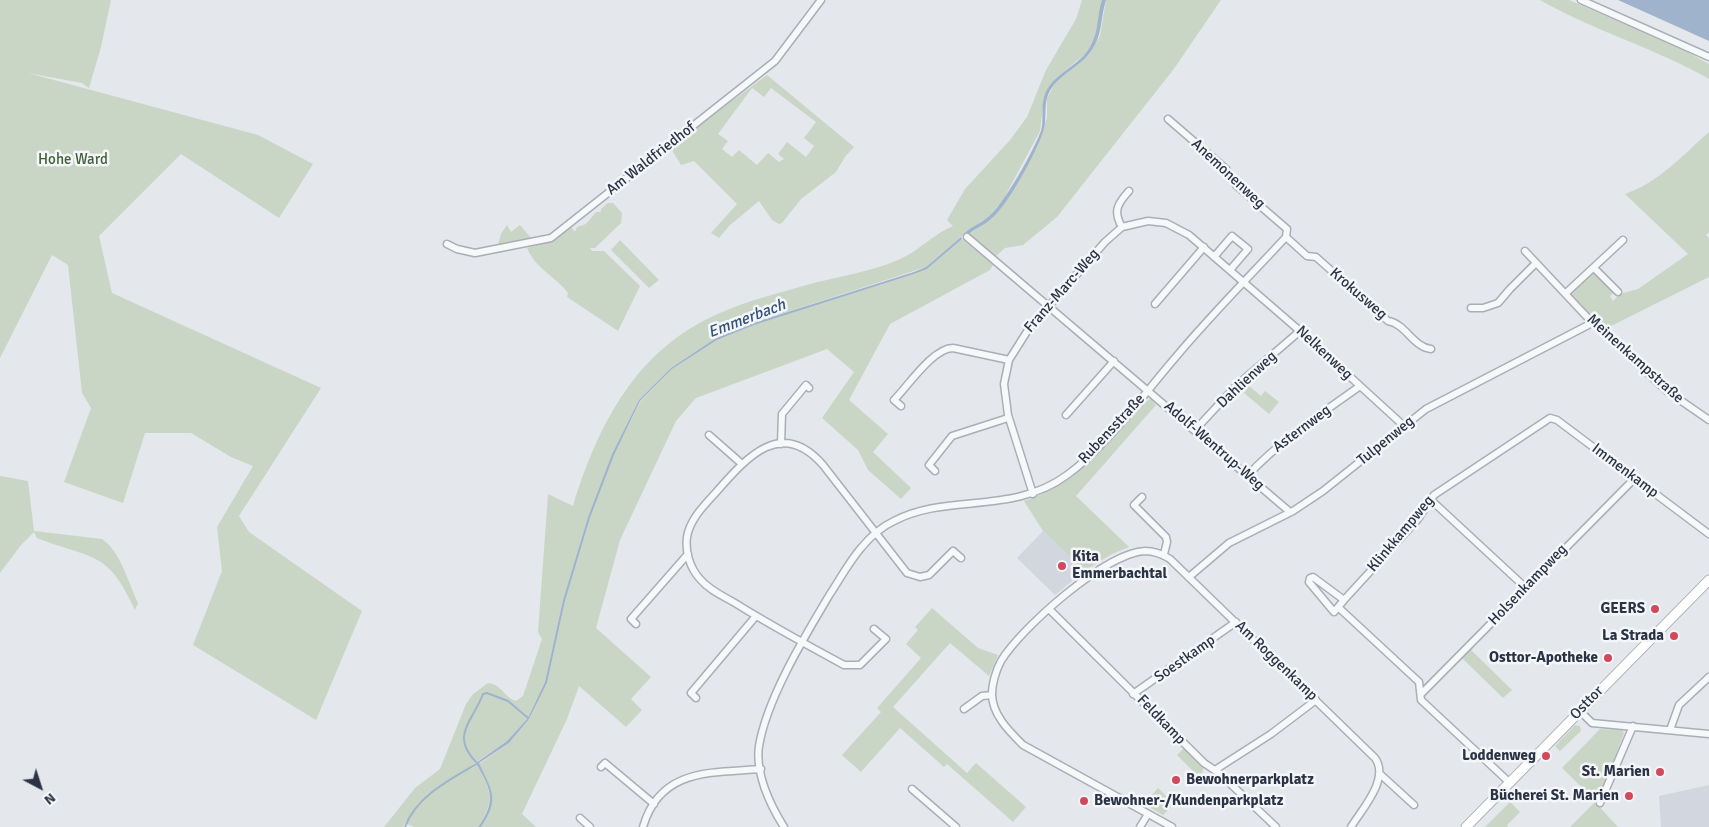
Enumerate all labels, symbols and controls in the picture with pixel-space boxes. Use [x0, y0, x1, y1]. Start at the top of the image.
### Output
street label: Am Waldfriedhof [603, 119, 699, 199]
street label: Anemonenweg [1187, 135, 1269, 213]
park label: Hohe Ward [38, 151, 108, 169]
street label: Franz-Marc-Weg [1021, 245, 1103, 337]
street label: Krokusweg [1326, 264, 1390, 324]
water label: Emmerbach [706, 295, 788, 343]
street label: Meinenkampstraße [1583, 311, 1687, 407]
street label: Nelkenweg [1292, 322, 1356, 384]
street label: Dahlienweg [1213, 348, 1281, 412]
street label: Rubensstraße [1075, 390, 1149, 468]
street label: Adolf-Wentrup-Weg [1160, 398, 1268, 494]
street label: Asternweg [1269, 401, 1335, 457]
street label: Tulpenweg [1354, 413, 1418, 469]
street label: Immenkamp [1588, 440, 1662, 502]
street label: Klinkkampweg [1364, 492, 1438, 576]
street label: Holsenkampweg [1485, 541, 1571, 629]
place label: Kita Emmerbachtal [1072, 548, 1167, 583]
marker: Kita Emmerbachtal [1056, 560, 1068, 572]
place label: GEERS [1600, 600, 1645, 618]
marker: GEERS [1649, 603, 1661, 615]
street label: Am Roggenkamp [1231, 617, 1321, 705]
place label: La Strada [1602, 627, 1664, 645]
marker: La Strada [1668, 630, 1680, 642]
street label: Soestkamp [1151, 631, 1219, 687]
place label: Osttor-Apotheke [1489, 649, 1598, 667]
marker: Osttor-Apotheke [1602, 652, 1614, 664]
street label: Osttor [1567, 682, 1607, 724]
street label: Feldkamp [1133, 691, 1189, 749]
place label: Loddenweg [1462, 747, 1536, 765]
marker: Loddenweg [1540, 750, 1552, 762]
north arrow [15, 762, 65, 812]
place label: St. Marien [1582, 763, 1650, 781]
marker: St. Marien [1654, 766, 1666, 778]
place label: Bewohnerparkplatz [1186, 771, 1314, 789]
marker: Bewohnerparkplatz [1170, 774, 1182, 786]
place label: Bücherei St. Marien [1490, 787, 1619, 805]
text: N [41, 789, 59, 809]
marker: Bücherei St. Marien [1623, 790, 1635, 802]
place label: Bewohner-/Kundenparkplatz [1094, 792, 1284, 810]
marker: Bewohner-/Kundenparkplatz [1078, 795, 1090, 807]

